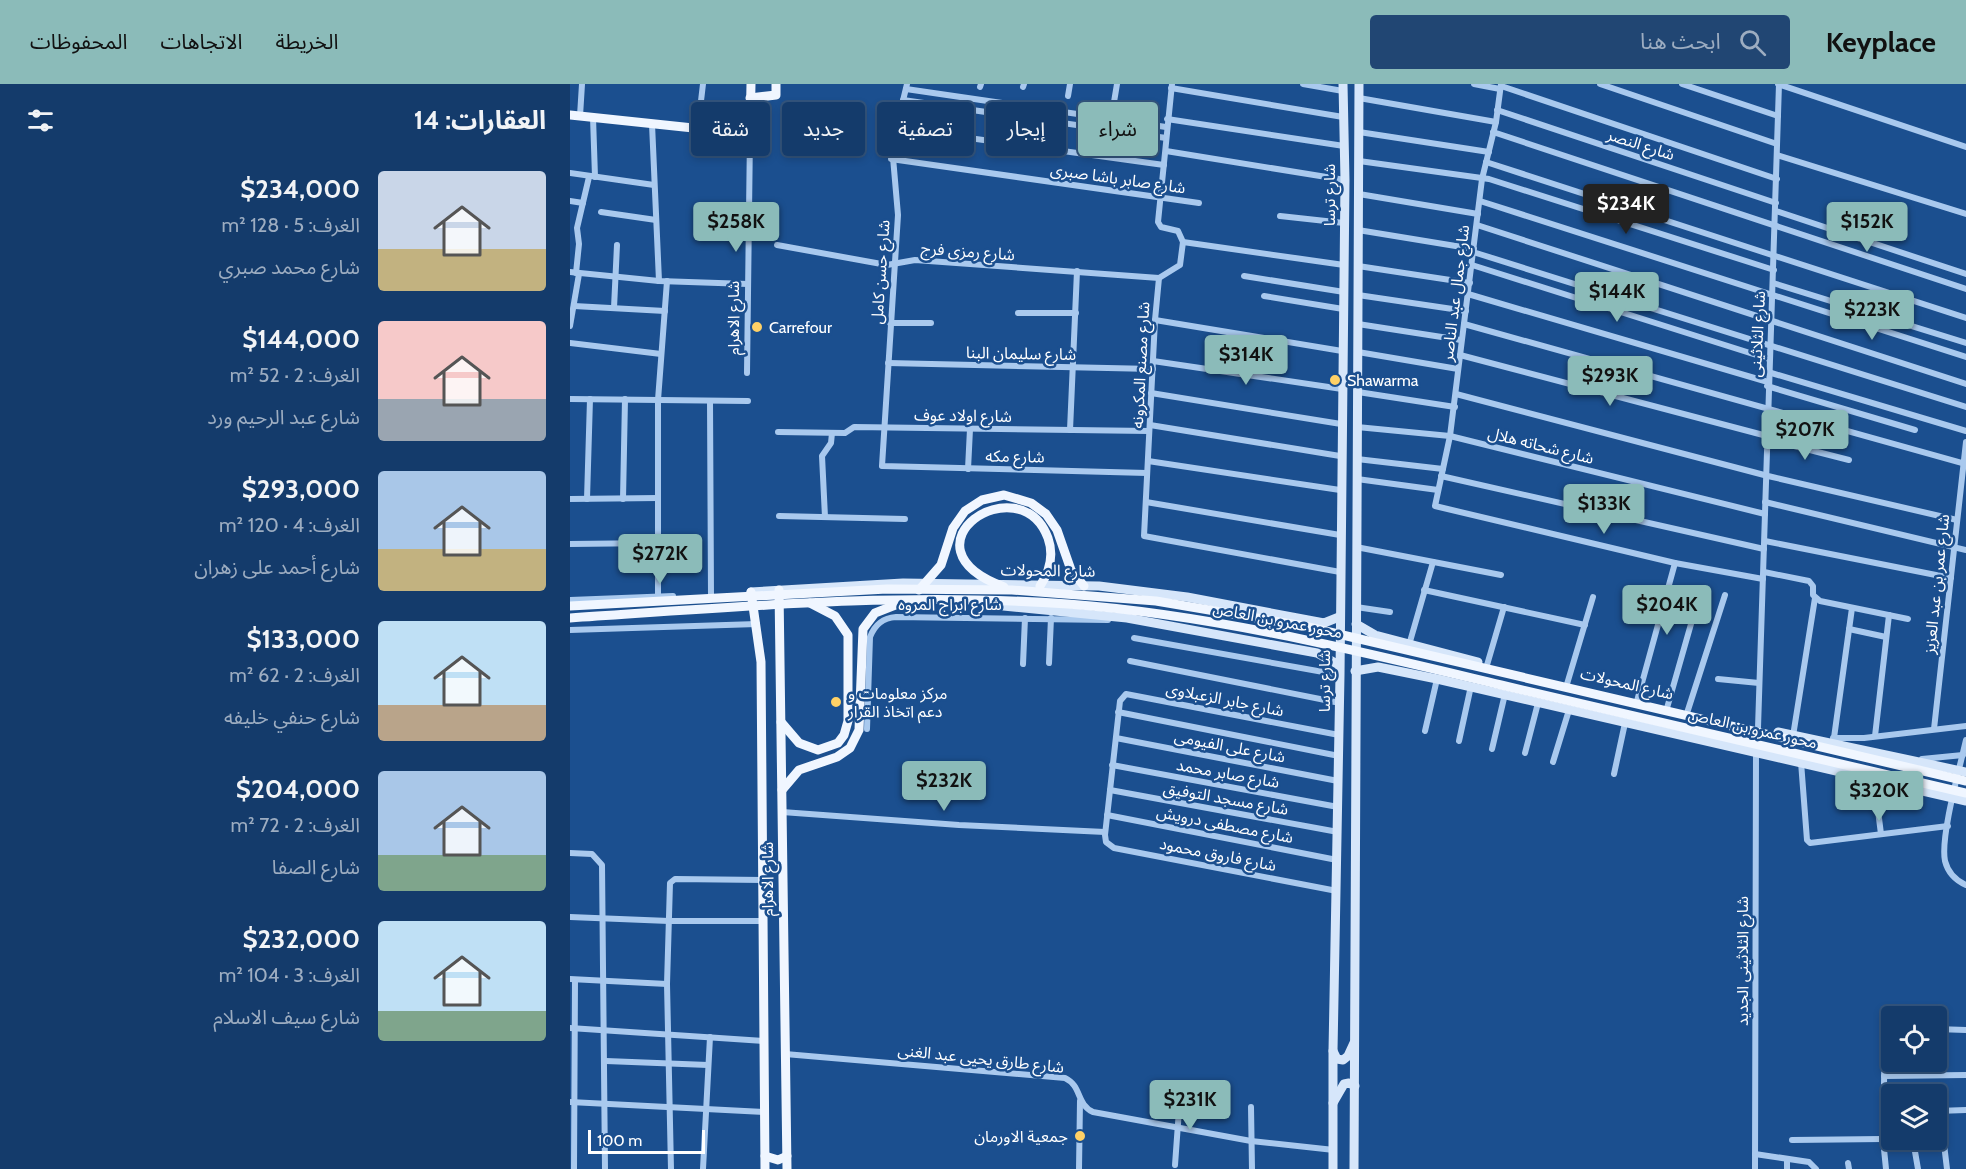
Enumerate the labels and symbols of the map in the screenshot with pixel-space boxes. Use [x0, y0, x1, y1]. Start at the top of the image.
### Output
street label: شارع النصر [1603, 124, 1677, 167]
street label: شارع صابر باشا صبرى [1049, 160, 1187, 200]
street label: شارع ترسا [1320, 164, 1342, 226]
pin: $234K [1584, 184, 1668, 235]
pin: $258K [694, 202, 778, 253]
pin: $152K [1825, 202, 1909, 253]
street label: شارع حسن كامل [867, 219, 897, 325]
street label: شارع جمال عبد الناصر [1438, 224, 1476, 364]
street label: شارع رمزى فرج [920, 239, 1016, 267]
pin: $144K [1575, 272, 1659, 323]
street label: شارع الاهرام [724, 281, 746, 355]
street label: شارع الثلاثينى [1746, 290, 1772, 378]
pin: $223K [1830, 290, 1914, 341]
street label: شارع مصنع المكرونه [1128, 301, 1156, 429]
place label: Carrefour [769, 318, 833, 337]
marker: Carrefour [750, 320, 764, 334]
pin: $314K [1204, 335, 1288, 386]
street label: شارع سليمان البنا [966, 343, 1076, 367]
pin: $293K [1568, 356, 1652, 407]
place label: Shawarma [1347, 371, 1419, 390]
marker: Shawarma [1328, 373, 1342, 387]
street label: شارع اولاد عوف [914, 405, 1012, 429]
pin: $207K [1763, 410, 1847, 461]
street label: شارع شحاته هلال [1485, 423, 1596, 471]
street label: شارع مكه [985, 446, 1045, 470]
pin: $133K [1562, 484, 1646, 535]
street label: شارع عمر بن عبد العزيز [1920, 513, 1956, 656]
pin: $272K [618, 534, 702, 585]
street label: شارع المحولات [1000, 560, 1096, 584]
pin: $204K [1625, 585, 1709, 636]
street label: شارع ابراج المروه [898, 595, 1002, 617]
street label: محور عمرو بن العاص [1212, 599, 1344, 642]
street label: شارع ترسا [1315, 650, 1337, 712]
street label: شارع المحولات [1578, 664, 1675, 706]
street label: شارع جابر الزعبلاوى [1164, 679, 1285, 723]
place label: مركز معلومات و دعم اتخاذ القرار [847, 684, 947, 724]
marker: مركز معلومات و دعم اتخاذ القرار [829, 695, 843, 709]
street label: محور عمرو بن العاص [1687, 704, 1819, 753]
street label: شارع على الفيومى [1172, 726, 1287, 770]
street label: شارع صابر محمد [1174, 755, 1281, 795]
pin: $232K [902, 761, 986, 812]
pin: $320K [1837, 771, 1921, 822]
street label: شارع مسجد التوفيق [1161, 778, 1290, 822]
street label: شارع مصطفى درويش [1154, 802, 1295, 850]
street label: شارع فاروق محمود [1157, 834, 1278, 878]
street label: شارع الاهرام [758, 842, 780, 916]
street label: شارع الثلاثينى الجديد [1733, 896, 1755, 1026]
street label: شارع طارق يحيى عبد الغنى [897, 1040, 1065, 1080]
pin: $231K [1148, 1080, 1232, 1131]
scale bar [588, 1127, 705, 1154]
place label: جمعية الاورمان [974, 1127, 1068, 1146]
marker: جمعية الاورمان [1073, 1129, 1087, 1143]

